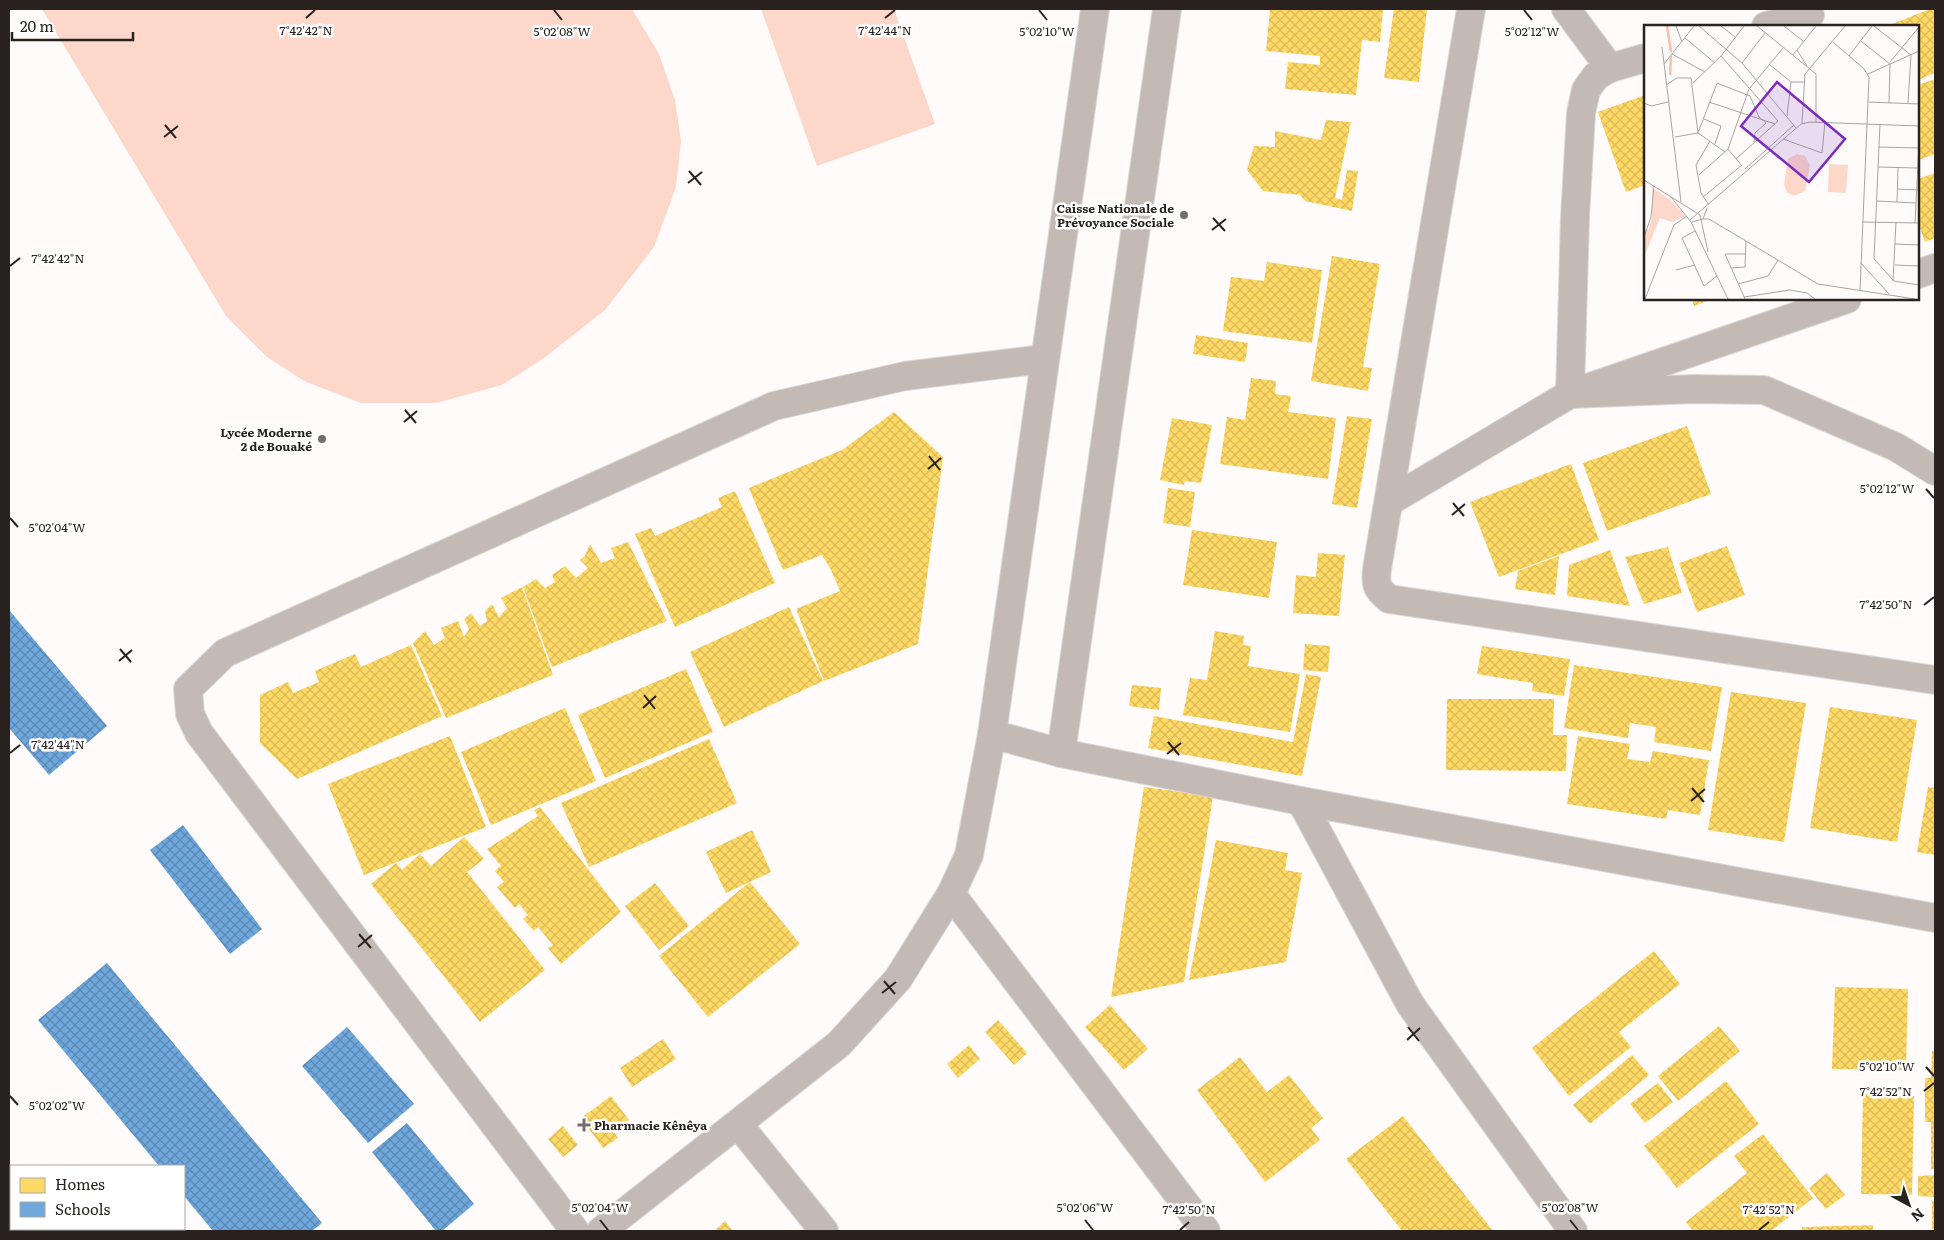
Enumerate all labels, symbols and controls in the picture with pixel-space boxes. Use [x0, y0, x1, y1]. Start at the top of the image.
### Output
scale bar [12, 10, 134, 42]
text: 20 m [20, 14, 54, 37]
text: 7°42'42"N [280, 21, 332, 39]
text: 7°42'44"N [858, 21, 912, 39]
text: 5°02'08"W [533, 22, 591, 40]
text: 5°02'10"W [1019, 22, 1075, 40]
text: 5°02'12"W [1505, 22, 1559, 40]
inset map [1644, 25, 1919, 300]
place label: Caisse Nationale de Prévoyance Sociale [1056, 199, 1174, 231]
marker: Caisse Nationale de Prévoyance Sociale [1178, 209, 1190, 221]
text: 7°42'42"N [32, 249, 84, 267]
place label: Lycée Moderne 2 de Bouaké [220, 423, 312, 455]
marker: Lycée Moderne 2 de Bouaké [316, 433, 328, 445]
text: 5°02'12"W [1860, 479, 1914, 497]
text: 5°02'04"W [28, 518, 86, 536]
text: 7°42'50"N [1859, 595, 1913, 613]
text: 7°42'44"N [31, 735, 85, 753]
text: 5°02'10"W [1859, 1057, 1915, 1075]
text: 7°42'52"N [1860, 1082, 1912, 1100]
text: 5°02'02"W [29, 1096, 85, 1114]
place label: Pharmacie Kênêya [594, 1116, 707, 1134]
marker: Pharmacie Kênêya [578, 1119, 590, 1131]
legend [10, 1165, 185, 1230]
text: Homes [55, 1172, 105, 1195]
north arrow [1884, 1180, 1934, 1230]
text: Schools [55, 1197, 111, 1220]
text: 5°02'04"W [571, 1198, 629, 1216]
text: 5°02'06"W [1057, 1198, 1113, 1216]
text: 5°02'08"W [1541, 1198, 1599, 1216]
text: 7°42'50"N [1162, 1200, 1216, 1218]
text: 7°42'52"N [1743, 1200, 1795, 1218]
text: N [1907, 1204, 1929, 1227]

